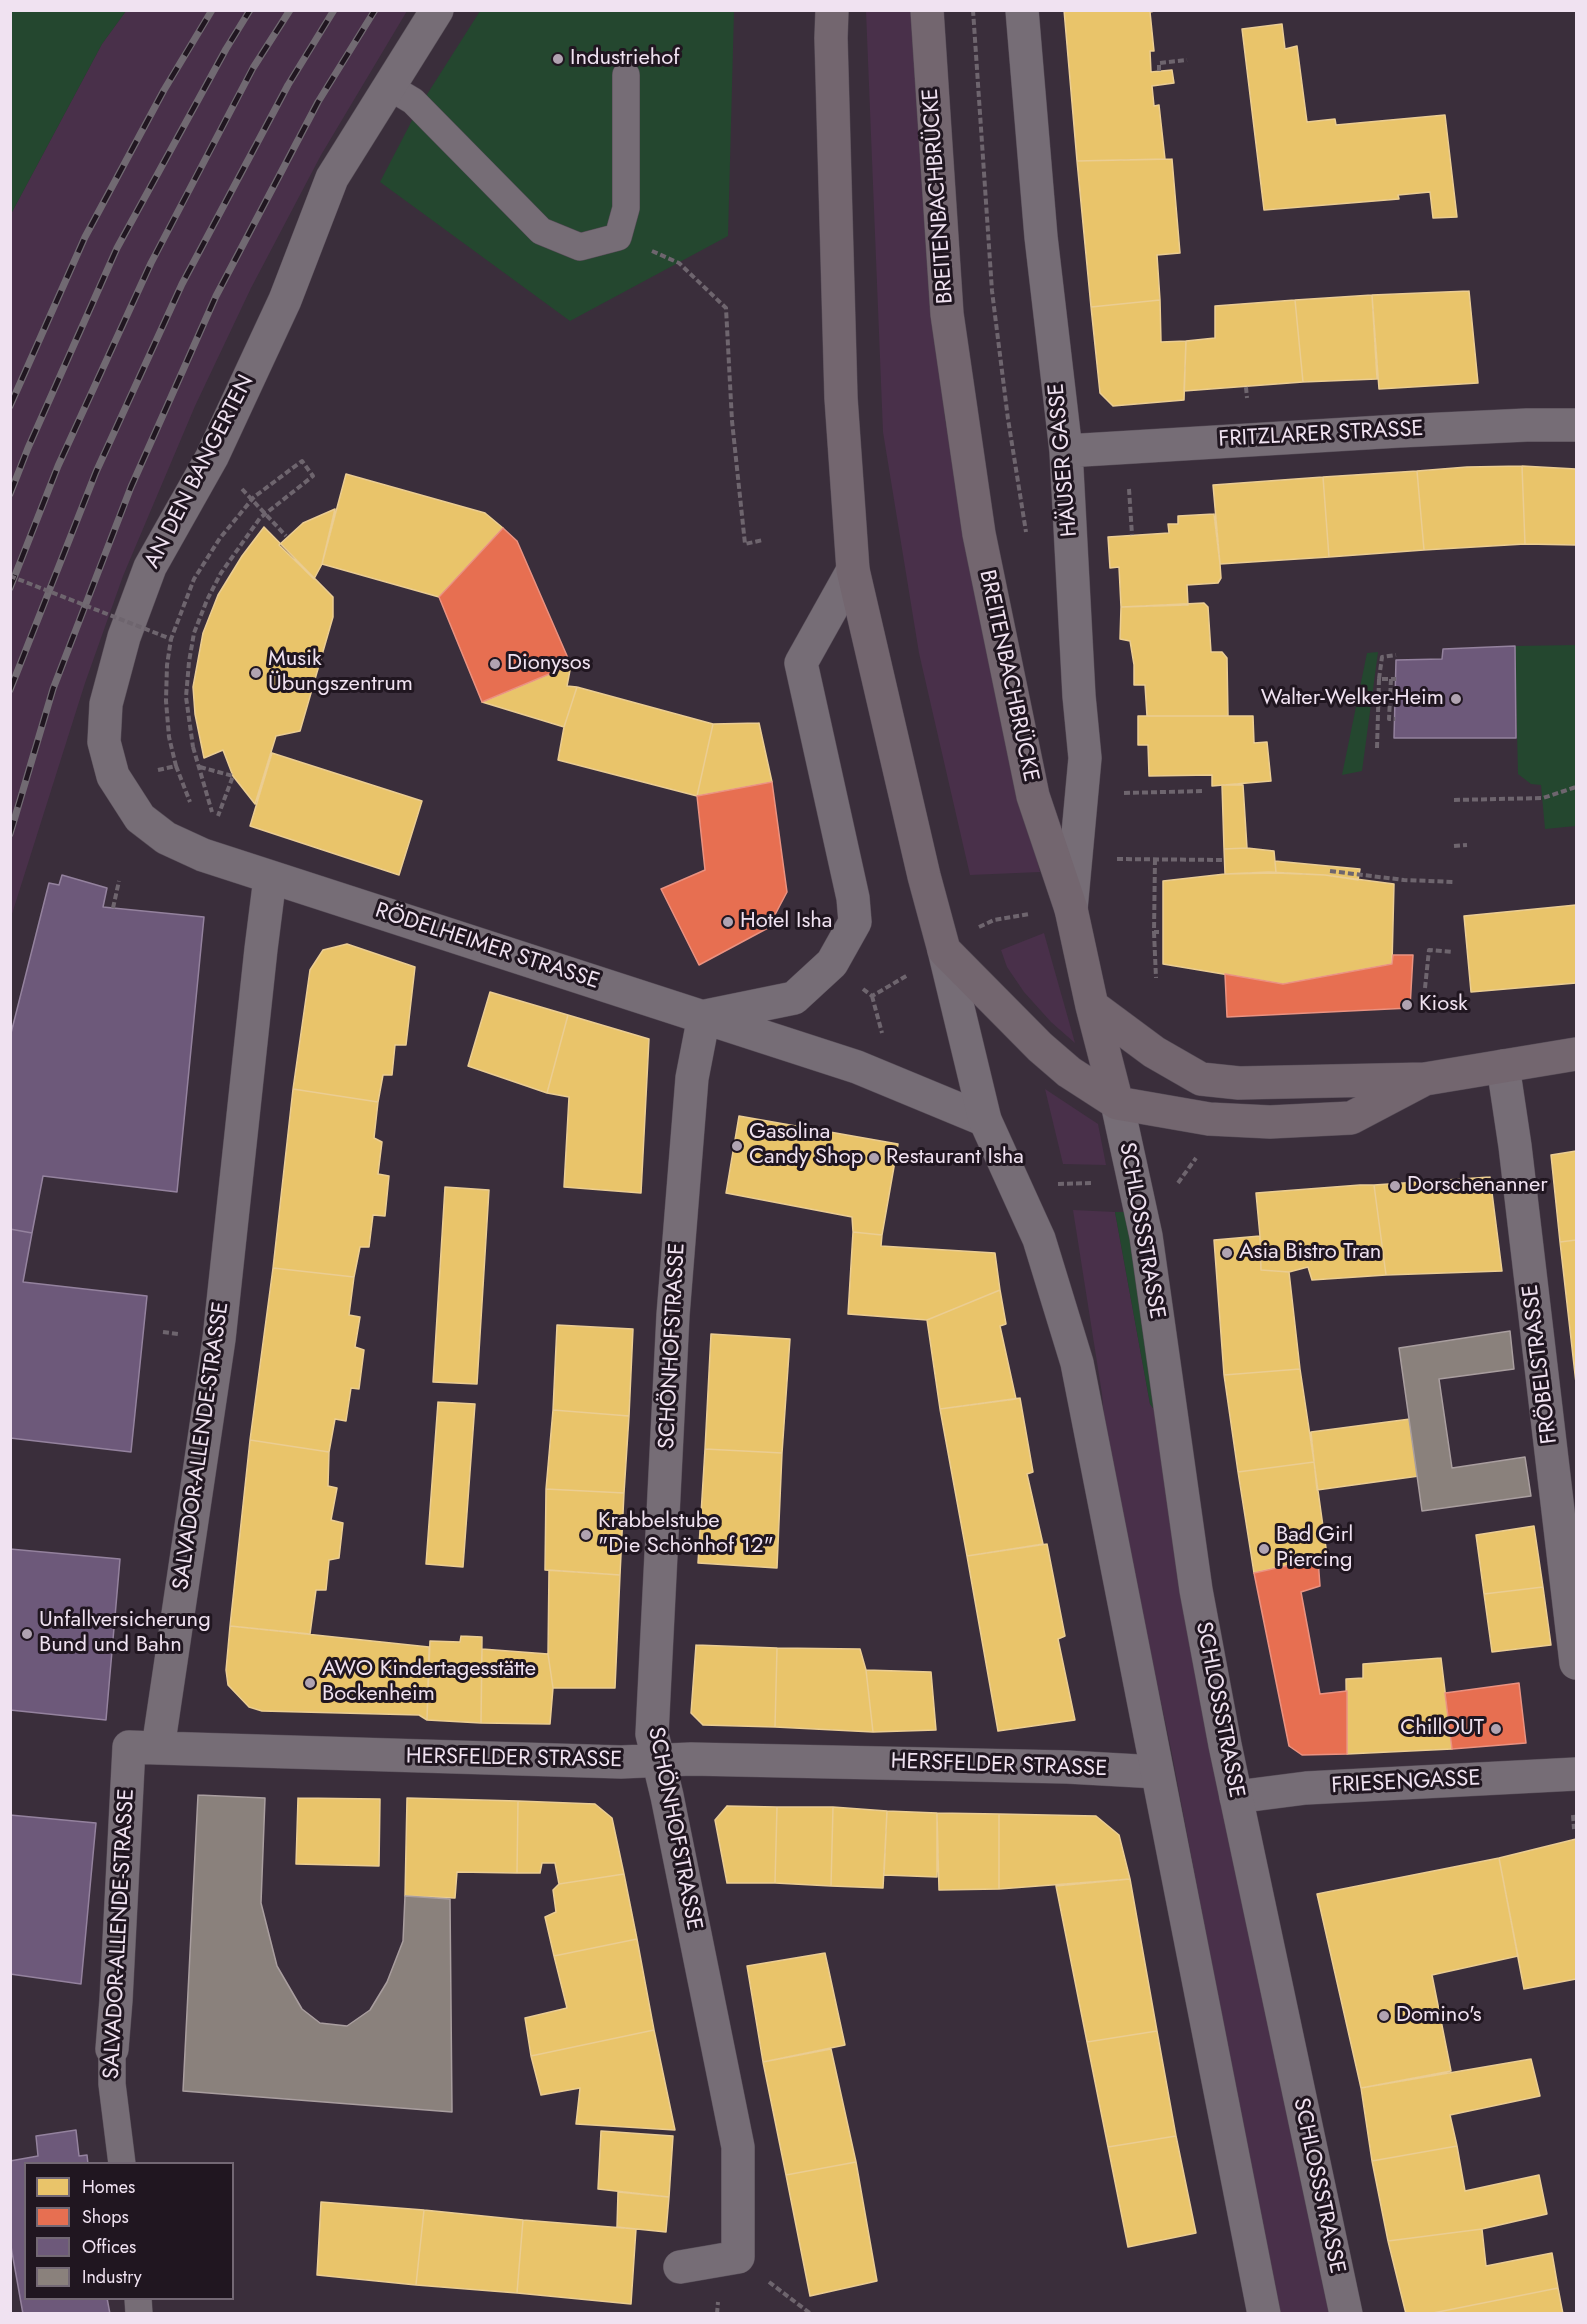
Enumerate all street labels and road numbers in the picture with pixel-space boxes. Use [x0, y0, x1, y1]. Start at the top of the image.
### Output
street label: BREITENBACHBRÜCKE [918, 87, 960, 305]
street label: AN DEN BANGERTEN [140, 371, 260, 573]
street label: HÄUSER GASSE [1044, 382, 1084, 538]
street label: FRITZLARER STRASSE [1218, 416, 1424, 454]
street label: BREITENBACHBRÜCKE [973, 568, 1043, 784]
street label: RÖDELHEIMER STRASSE [372, 898, 602, 996]
street label: SCHLOSSSTRASSE [1112, 1141, 1170, 1321]
street label: SCHÖNHOFSTRASSE [654, 1242, 692, 1450]
street label: FRÖBELSTRASSE [1518, 1283, 1564, 1445]
street label: SALVADOR-ALLENDE-STRASSE [169, 1300, 235, 1592]
street label: SCHLOSSSTRASSE [1189, 1620, 1249, 1800]
street label: SCHÖNHOFSTRASSE [641, 1725, 707, 1933]
street label: HERSFELDER STRASSE [406, 1744, 622, 1774]
street label: HERSFELDER STRASSE [890, 1749, 1108, 1783]
street label: FRIESENGASSE [1331, 1766, 1481, 1800]
street label: SALVADOR-ALLENDE-STRASSE [99, 1788, 141, 2080]
street label: SCHLOSSSTRASSE [1286, 2096, 1350, 2276]

